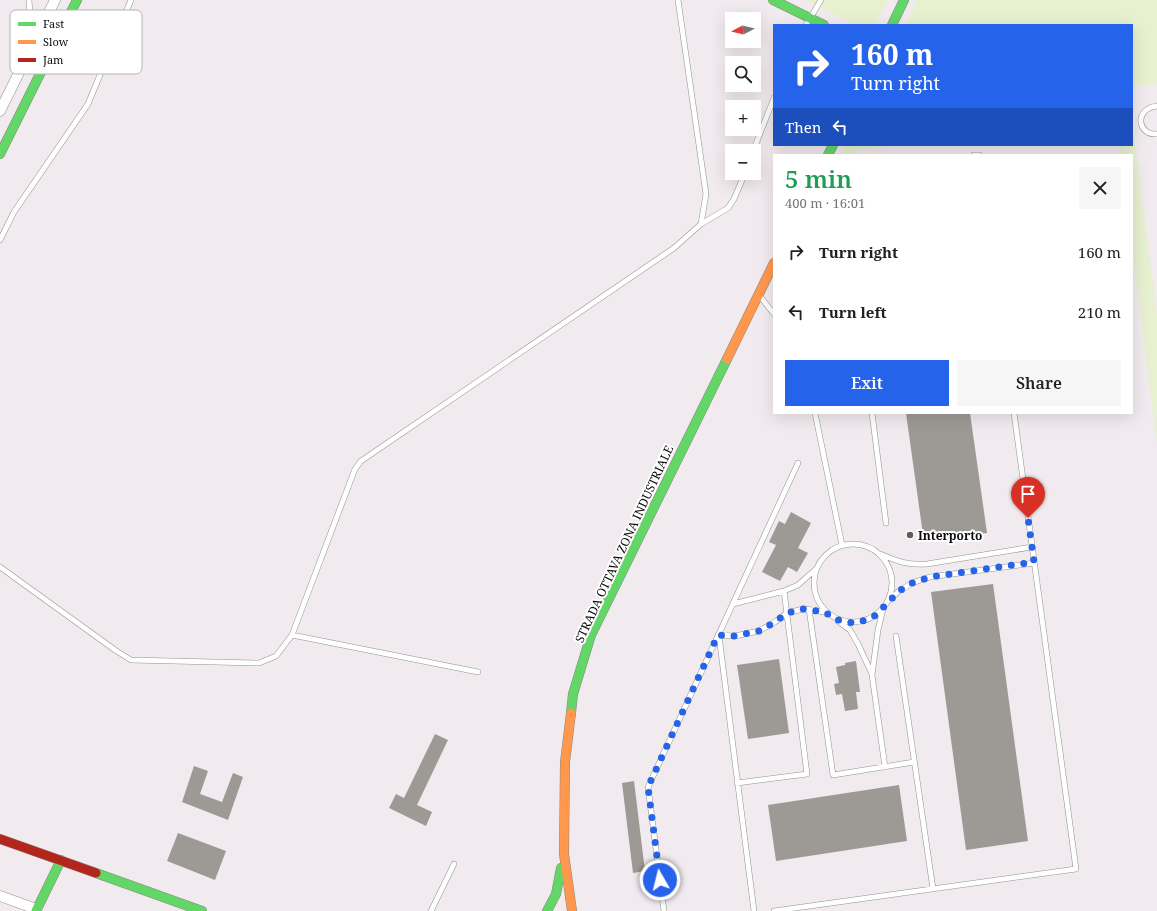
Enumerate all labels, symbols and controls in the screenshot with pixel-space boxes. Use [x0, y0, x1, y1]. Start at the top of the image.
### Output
legend [10, 10, 142, 74]
north arrow [725, 12, 761, 48]
map controls [725, 12, 761, 180]
text: Fast [43, 16, 64, 31]
text: Slow [43, 34, 69, 49]
text: 160 m [851, 35, 933, 73]
icon: right [785, 40, 837, 92]
text: Jam [42, 52, 64, 67]
button: search [725, 56, 761, 92]
text: Turn right [851, 71, 940, 95]
button: + [725, 100, 761, 136]
icon: left [829, 116, 851, 138]
text: Then [785, 117, 821, 137]
button: − [725, 144, 761, 180]
text: 5 min [785, 162, 852, 195]
button: close [1079, 167, 1121, 209]
text: 400 m · 16:01 [785, 194, 865, 212]
icon: right [785, 241, 807, 263]
text: Turn right [819, 242, 898, 262]
text: 160 m [1078, 242, 1121, 262]
icon: left [785, 301, 807, 323]
text: Turn left [819, 302, 887, 322]
text: 210 m [1078, 302, 1121, 322]
button: Exit [785, 360, 949, 406]
button: Share [957, 360, 1121, 406]
street label: STRADA OTTAVA ZONA INDUSTRIALE [571, 443, 677, 645]
pin [1011, 477, 1045, 518]
icon: arrive [1017, 483, 1039, 505]
place label: Interporto [918, 527, 982, 544]
marker: Interporto [905, 530, 915, 540]
position arrow [639, 859, 681, 901]

